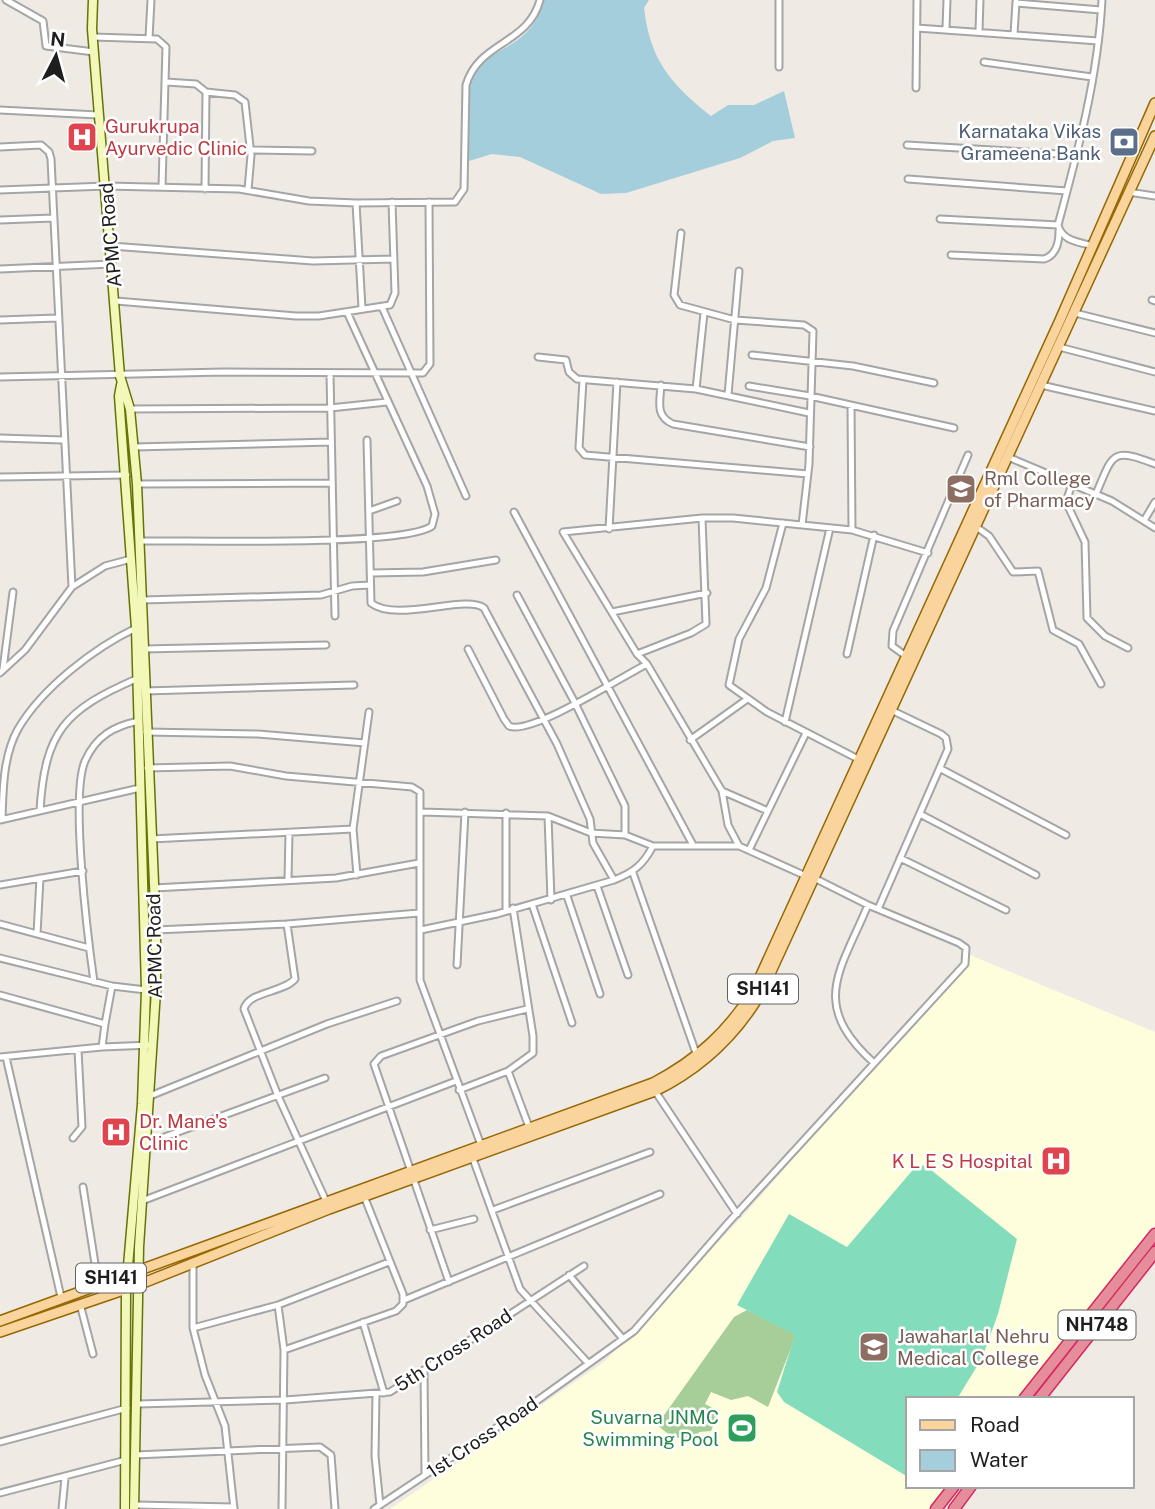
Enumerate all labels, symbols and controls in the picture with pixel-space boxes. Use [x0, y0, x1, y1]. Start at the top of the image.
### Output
north arrow [21, 21, 91, 91]
text: N [49, 27, 66, 51]
place label: Gurukrupa Ayurvedic Clinic [105, 115, 247, 159]
hospital icon: Gurukrupa Ayurvedic Clinic [65, 120, 99, 154]
place label: Karnataka Vikas Grameena Bank [958, 120, 1101, 164]
bank icon: Karnataka Vikas Grameena Bank [1107, 125, 1141, 159]
street label: APMC Road [94, 182, 126, 288]
place label: Rml College of Pharmacy [984, 467, 1095, 511]
school or university icon: Rml College of Pharmacy [944, 472, 978, 506]
street label: APMC Road [142, 893, 166, 999]
road number: SH141 [728, 974, 798, 1004]
place label: Dr. Mane's Clinic [139, 1110, 228, 1154]
hospital icon: Dr. Mane's Clinic [99, 1115, 133, 1149]
hospital icon: K L E S Hospital [1039, 1144, 1073, 1178]
place label: K L E S Hospital [892, 1150, 1033, 1172]
road number: SH141 [76, 1264, 146, 1293]
street label: 5th Cross Road [390, 1304, 516, 1396]
road number: NH748 [1058, 1310, 1136, 1340]
place label: Jawaharlal Nehru Medical College [897, 1325, 1049, 1369]
school or university icon: Jawaharlal Nehru Medical College [857, 1330, 891, 1364]
street label: 1st Cross Road [422, 1392, 542, 1482]
legend [906, 1397, 1134, 1488]
place label: Suvarna JNMC Swimming Pool [582, 1406, 719, 1450]
sports icon: Suvarna JNMC Swimming Pool [725, 1411, 759, 1445]
text: Road [970, 1412, 1020, 1437]
text: Water [970, 1447, 1028, 1472]

